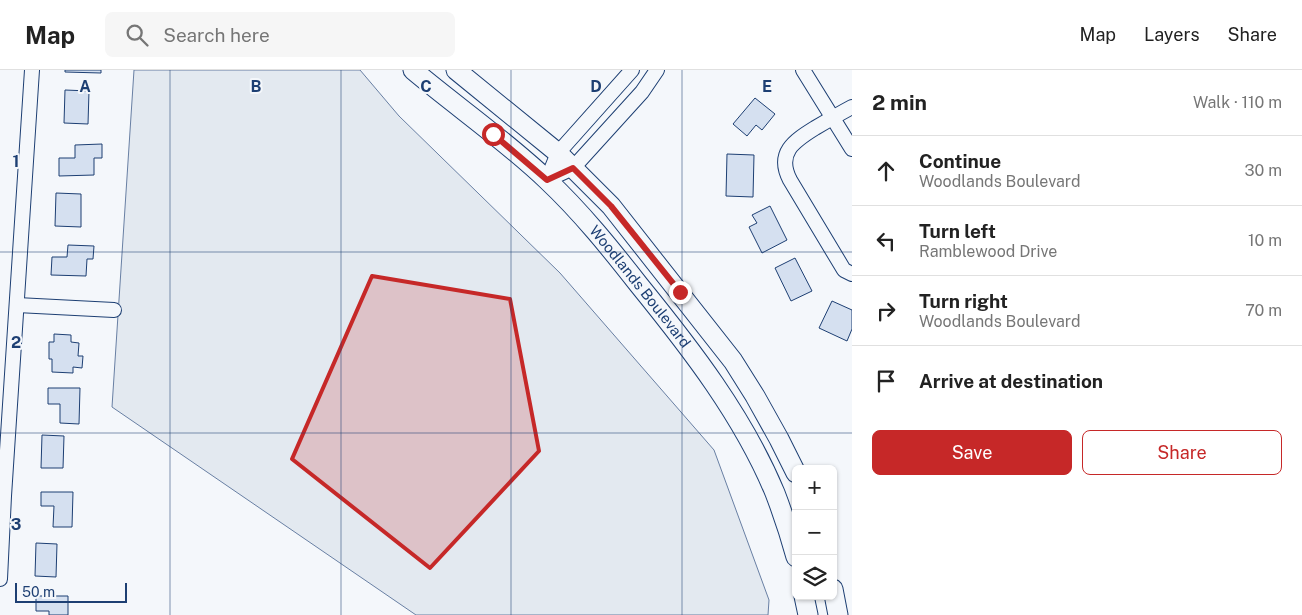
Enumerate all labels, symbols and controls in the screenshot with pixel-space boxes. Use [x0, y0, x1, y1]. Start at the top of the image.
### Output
search box [105, 12, 455, 57]
text: Map [25, 21, 75, 49]
icon: search [123, 21, 151, 49]
text: Search here [163, 24, 270, 46]
text: Map [1080, 24, 1116, 45]
text: Layers [1144, 24, 1200, 45]
text: Share [1228, 24, 1277, 45]
text: A [79, 77, 91, 96]
text: B [251, 77, 262, 96]
text: C [420, 77, 432, 96]
text: D [590, 77, 602, 96]
text: E [762, 77, 772, 96]
text: 2 min [872, 90, 927, 115]
text: Walk · 110 m [1193, 93, 1282, 112]
route start [482, 123, 505, 146]
text: Continue [919, 150, 1001, 172]
text: 1 [13, 152, 19, 171]
icon: ahead [872, 157, 900, 185]
text: 30 m [1245, 161, 1282, 180]
text: Woodlands Boulevard [919, 172, 1081, 191]
text: Turn left [919, 220, 996, 242]
street label: Woodlands Boulevard [586, 222, 694, 351]
icon: left [872, 227, 900, 255]
text: 10 m [1248, 231, 1282, 250]
text: Ramblewood Drive [919, 242, 1057, 261]
route end [669, 281, 692, 304]
text: Turn right [919, 290, 1008, 312]
icon: right [872, 297, 900, 325]
text: 70 m [1245, 301, 1282, 320]
text: Woodlands Boulevard [919, 312, 1081, 331]
text: 2 [11, 333, 21, 352]
icon: arrive [872, 367, 900, 395]
text: Arrive at destination [919, 370, 1103, 392]
button: Save [872, 430, 1072, 475]
button: Share [1082, 430, 1282, 475]
map controls [792, 465, 837, 600]
button: + [792, 465, 837, 510]
button: − [792, 510, 837, 555]
text: 3 [11, 515, 21, 534]
button: layers [792, 555, 837, 600]
scale bar [15, 580, 128, 603]
text: 50 m [22, 584, 55, 600]

